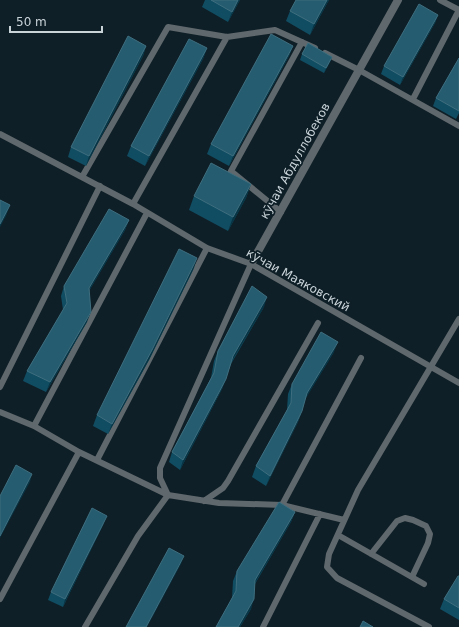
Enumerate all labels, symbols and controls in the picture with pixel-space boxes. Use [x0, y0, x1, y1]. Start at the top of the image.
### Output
scale bar [10, 8, 102, 34]
text: 50 m [16, 15, 47, 29]
street label: кӯчаи Абдуллобеков [257, 101, 333, 221]
street label: кӯчаи Маяковский [244, 246, 352, 314]

